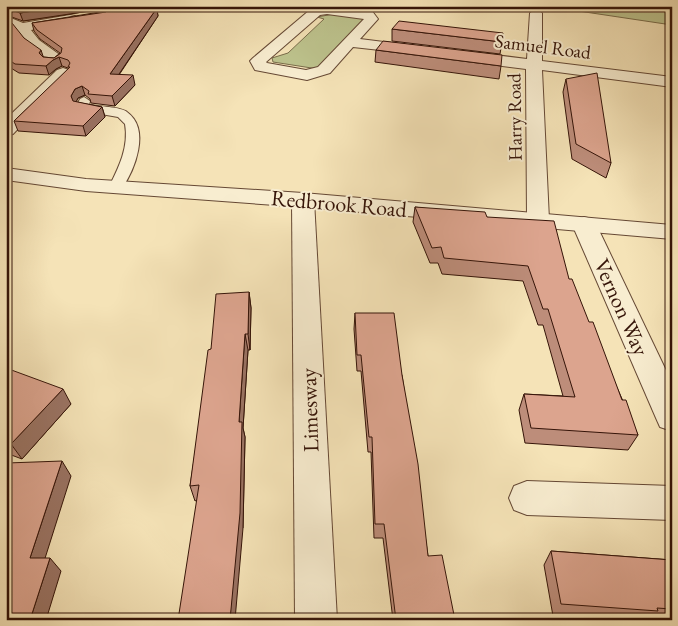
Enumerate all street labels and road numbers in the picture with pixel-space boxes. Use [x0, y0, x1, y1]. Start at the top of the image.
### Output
street label: Samuel Road [493, 28, 593, 65]
street label: Harry Road [501, 73, 528, 161]
street label: Redbrook Road [270, 183, 409, 224]
street label: Vernon Way [587, 254, 656, 361]
street label: Limesway [294, 367, 325, 452]

